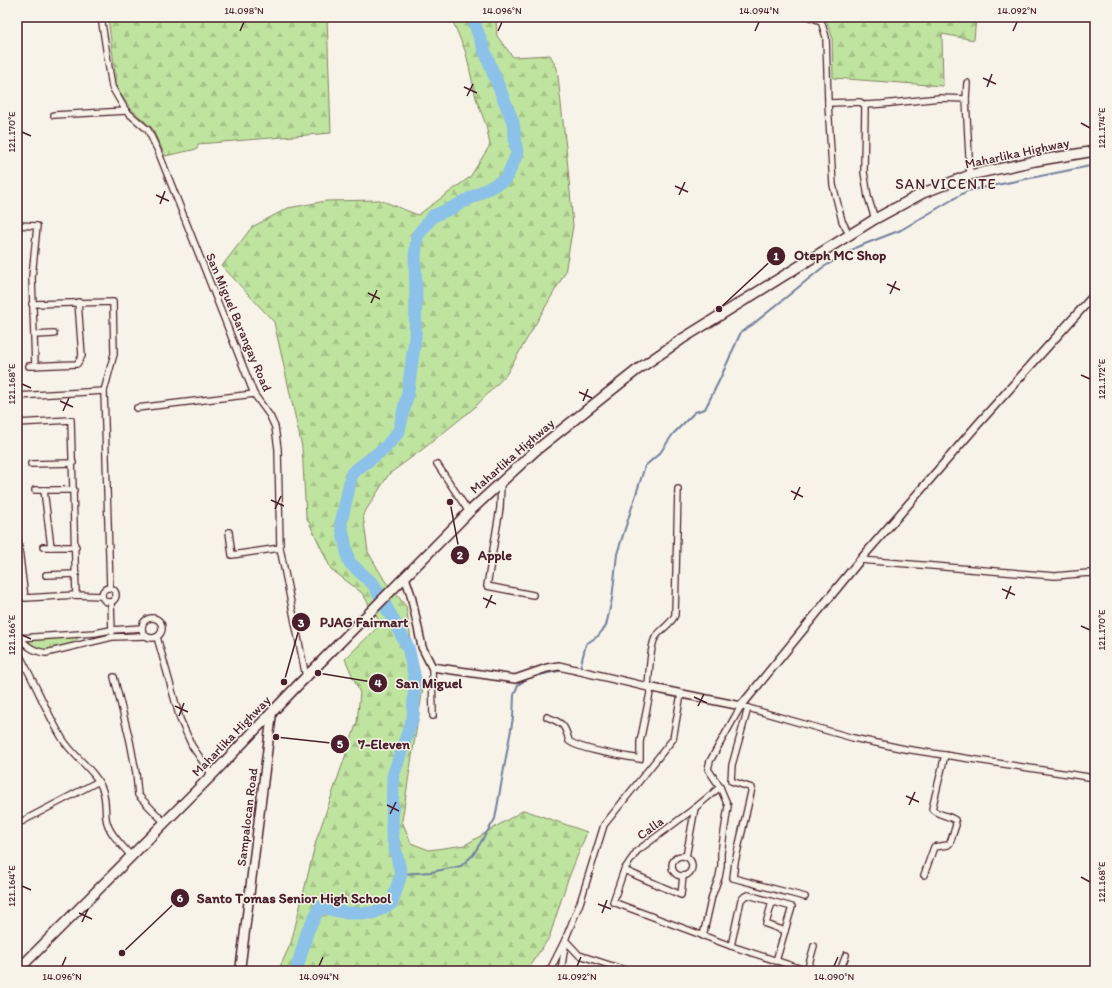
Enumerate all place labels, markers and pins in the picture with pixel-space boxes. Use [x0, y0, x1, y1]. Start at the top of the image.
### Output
callout: Oteph MC Shop [766, 243, 894, 269]
callout: Apple [450, 542, 520, 568]
callout: PJAG Fairmart [291, 609, 416, 635]
callout: San Miguel [368, 670, 470, 696]
callout: 7-Eleven [330, 731, 418, 757]
callout: Santo Tomas Senior High School [170, 885, 398, 911]

